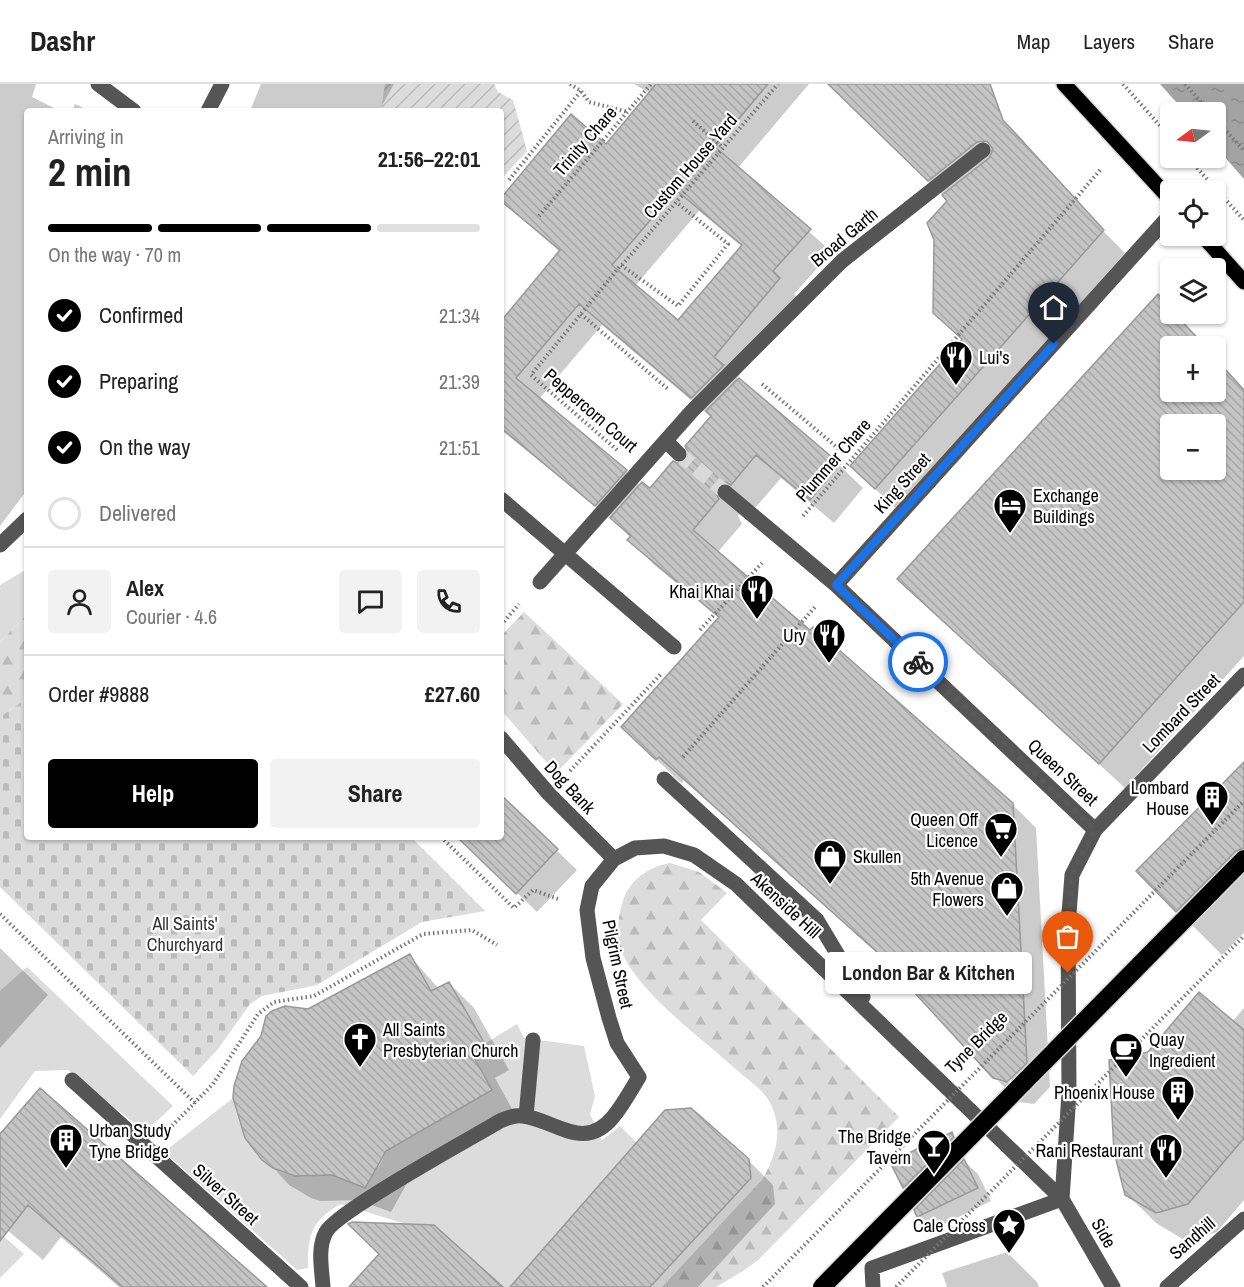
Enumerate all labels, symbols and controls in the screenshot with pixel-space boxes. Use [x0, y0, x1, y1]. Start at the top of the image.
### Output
text: Dashr [30, 22, 95, 60]
text: Map [1017, 27, 1050, 56]
text: Layers [1083, 27, 1135, 56]
text: Share [1168, 27, 1214, 56]
street label: Trinity Chare [547, 101, 623, 181]
north arrow [1160, 102, 1226, 168]
map controls [1160, 102, 1226, 480]
street label: Custom House Yard [637, 108, 743, 224]
text: Arriving in [48, 123, 124, 150]
text: 21:56–22:01 [378, 144, 480, 174]
text: 2 min [48, 146, 132, 198]
button: locate [1160, 180, 1226, 246]
street label: Broad Garth [805, 202, 883, 272]
text: On the way · 70 m [48, 241, 181, 268]
button: layers [1160, 258, 1226, 324]
pin [1028, 282, 1079, 344]
icon: home [1037, 291, 1070, 324]
icon: check [48, 299, 81, 332]
text: Confirmed [99, 300, 183, 330]
text: 21:34 [439, 302, 480, 329]
button: + [1160, 336, 1226, 402]
restaurant icon: Lui's [938, 339, 974, 386]
place label: Lui's [979, 345, 1010, 370]
street label: Peppercorn Court [539, 362, 643, 458]
icon: check [48, 365, 81, 398]
text: Preparing [99, 366, 178, 396]
text: 21:39 [439, 368, 480, 395]
street label: Plummer Chare [790, 413, 876, 507]
button: − [1160, 414, 1226, 480]
icon: check [48, 431, 81, 464]
text: On the way [99, 432, 190, 462]
text: 21:51 [439, 434, 480, 461]
street label: King Street [868, 447, 936, 519]
place label: Exchange Buildings [1033, 483, 1099, 529]
hotel icon: Exchange Buildings [992, 487, 1028, 534]
text: Delivered [99, 498, 176, 528]
button: person [48, 570, 111, 633]
button: chat [339, 570, 402, 633]
button: phone [417, 570, 480, 633]
text: Alex [126, 573, 164, 603]
restaurant icon: Khai Khai [739, 573, 775, 620]
place label: Khai Khai [669, 579, 734, 604]
text: Courier · 4.6 [126, 603, 217, 630]
restaurant icon: Ury [811, 617, 847, 664]
place label: Ury [783, 623, 807, 648]
courier [888, 632, 948, 692]
icon: bike [902, 646, 935, 679]
street label: Lombard Street [1137, 668, 1225, 758]
text: Order #9888 [48, 679, 149, 709]
text: £27.60 [425, 679, 480, 709]
street label: Queen Street [1022, 733, 1104, 811]
street label: Dog Bank [539, 755, 602, 820]
button: Help [48, 759, 258, 828]
button: Share [270, 759, 480, 828]
place label: Lombard House [1131, 775, 1189, 821]
building icon: Lombard House [1194, 779, 1230, 826]
place label: Queen Off Licence [910, 807, 978, 853]
supermarket icon: Queen Off Licence [983, 811, 1019, 858]
shop icon: Skullen [812, 838, 848, 885]
place label: Skullen [853, 844, 901, 869]
street label: Akenside Hill [745, 866, 826, 944]
place label: 5th Avenue Flowers [910, 866, 984, 912]
shop icon: 5th Avenue Flowers [989, 870, 1025, 917]
park label: All Saints' Churchyard [147, 911, 223, 957]
pin [1042, 911, 1093, 973]
street label: Pilgrim Street [596, 917, 640, 1011]
icon: bag [1051, 920, 1084, 953]
callout: London Bar & Kitchen [825, 952, 1032, 994]
text: London Bar & Kitchen [842, 959, 1015, 986]
street label: Tyne Bridge [939, 1005, 1013, 1079]
place label: All Saints Presbyterian Church [382, 1017, 518, 1063]
church icon: All Saints Presbyterian Church [342, 1021, 378, 1068]
place label: Quay Ingredient [1149, 1027, 1215, 1073]
cafe icon: Quay Ingredient [1108, 1031, 1144, 1078]
building icon: Phoenix House [1160, 1074, 1196, 1121]
place label: Phoenix House [1054, 1080, 1155, 1105]
place label: Urban Study Tyne Bridge [89, 1118, 172, 1164]
building icon: Urban Study Tyne Bridge [48, 1122, 84, 1169]
place label: The Bridge Tavern [838, 1124, 911, 1170]
bar icon: The Bridge Tavern [916, 1128, 952, 1175]
restaurant icon: Rani Restaurant [1148, 1132, 1184, 1179]
place label: Rani Restaurant [1036, 1138, 1143, 1163]
street label: Silver Street [187, 1158, 265, 1230]
place icon: Cale Cross [991, 1207, 1027, 1254]
street label: Sandhill [1164, 1211, 1220, 1265]
place label: Cale Cross [913, 1213, 986, 1238]
street label: Side [1086, 1214, 1122, 1252]

